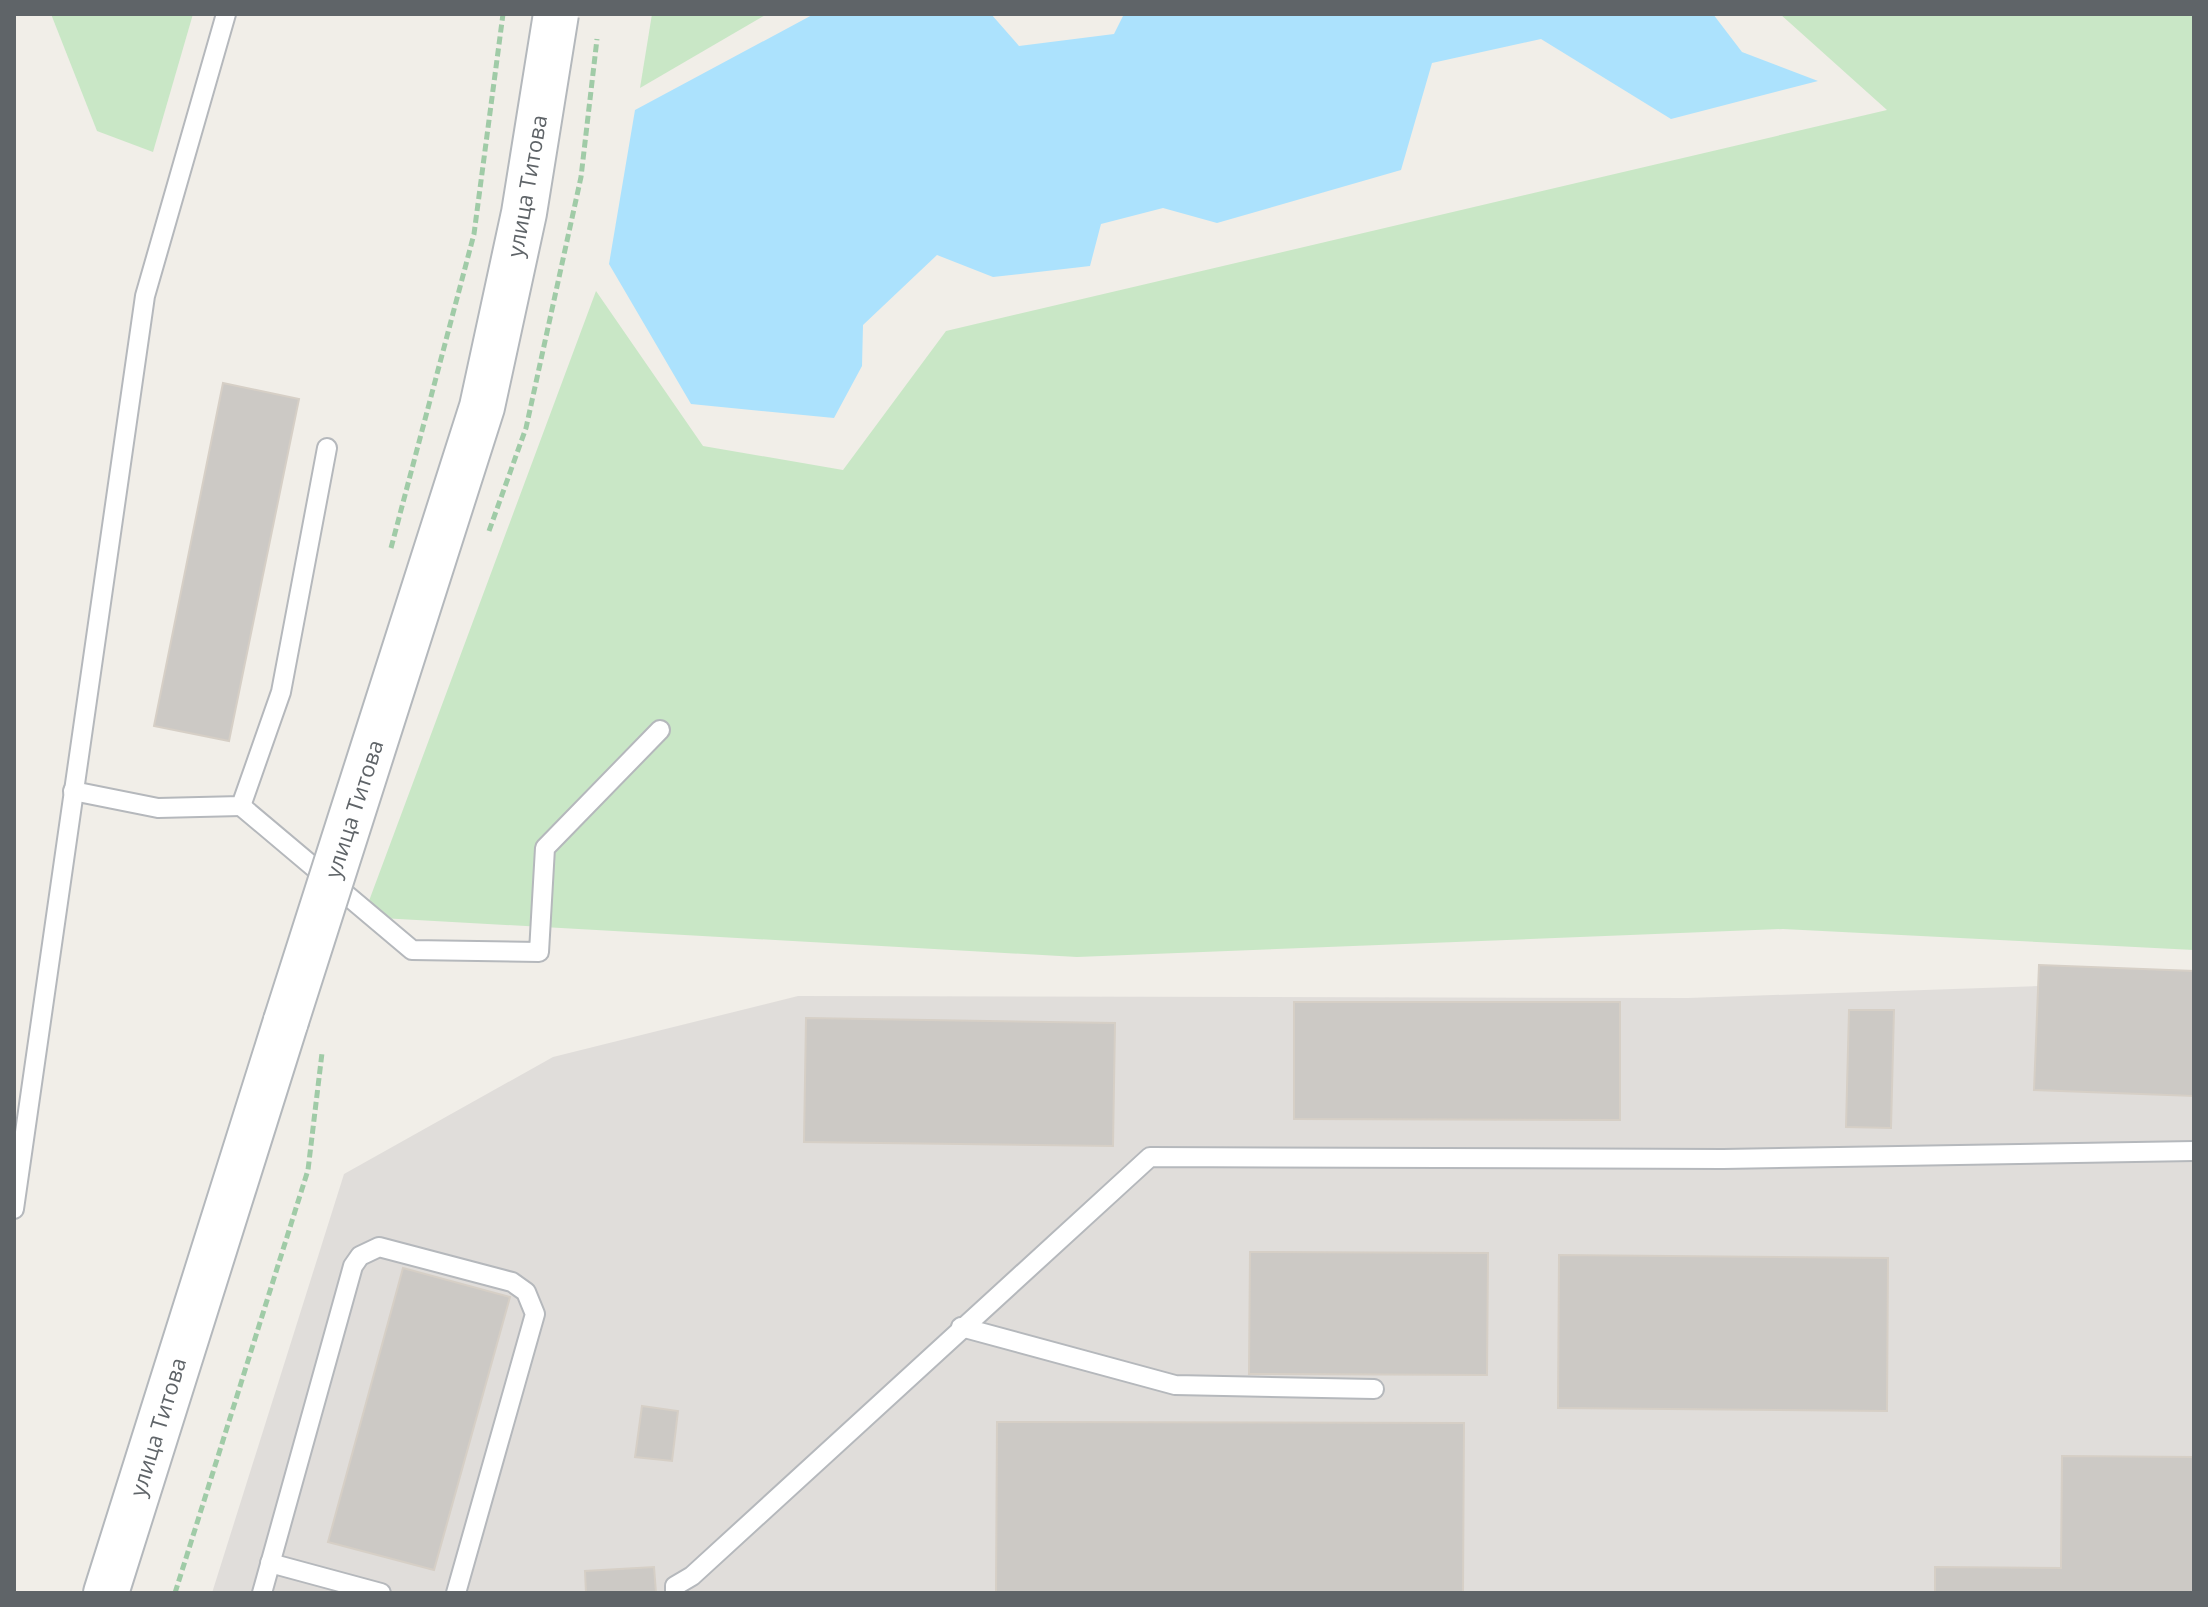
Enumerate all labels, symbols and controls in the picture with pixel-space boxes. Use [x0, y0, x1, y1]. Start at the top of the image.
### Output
street label: улица Титова [499, 112, 553, 259]
street label: улица Титова [317, 736, 390, 882]
street label: улица Титова [122, 1354, 192, 1500]

